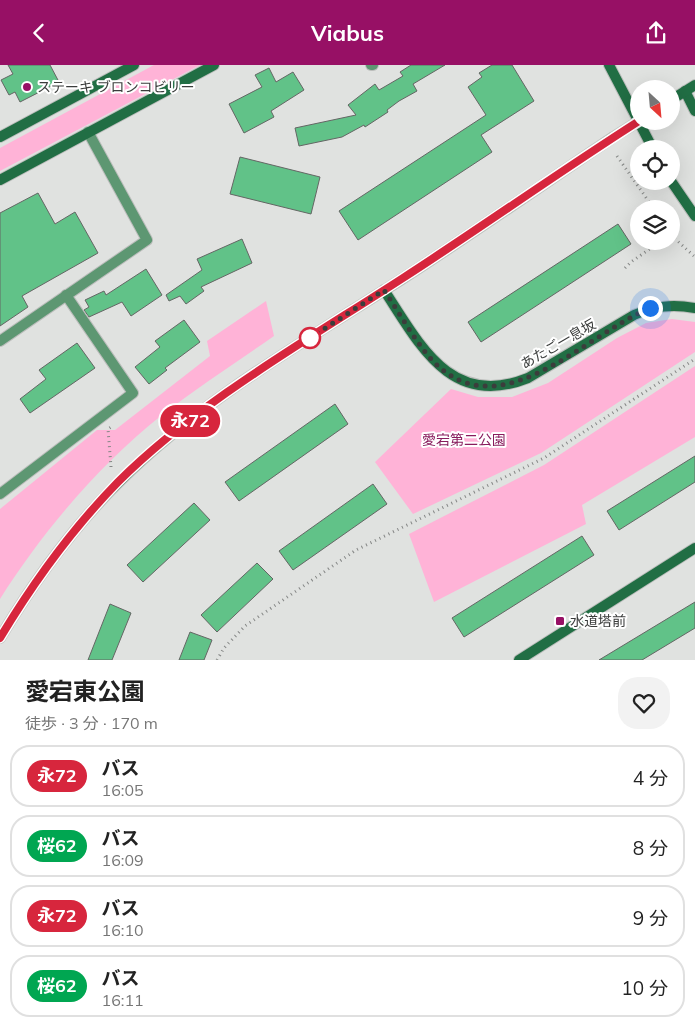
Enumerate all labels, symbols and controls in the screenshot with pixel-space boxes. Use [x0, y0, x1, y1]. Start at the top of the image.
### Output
icon: back [25, 19, 53, 47]
text: Viabus [311, 19, 384, 47]
icon: share [642, 19, 670, 47]
place label: ステーキ ブロンコビリー [37, 78, 195, 96]
north arrow [630, 80, 680, 130]
map controls [630, 80, 680, 250]
marker: ステーキ ブロンコビリー [21, 81, 33, 93]
button: locate [630, 140, 680, 190]
button: layers [630, 200, 680, 250]
your location [638, 296, 663, 321]
street label: あたご一息坂 [517, 315, 599, 373]
unlabelled marker [299, 327, 321, 349]
line badge: 永72 [161, 405, 219, 437]
text: 永72 [170, 409, 210, 432]
park label: 愛宕第二公園 [422, 431, 506, 449]
place label: 水道塔前 [570, 612, 626, 630]
marker: 水道塔前 [554, 615, 566, 627]
text: 愛宕東公園 [25, 676, 145, 706]
button: heart [618, 677, 670, 729]
text: 徒歩 · 3 分 · 170 m [25, 713, 158, 733]
text: バス [102, 756, 140, 780]
text: 永72 [37, 764, 77, 787]
text: 4 分 [633, 766, 668, 790]
text: 16:05 [102, 780, 144, 800]
text: バス [102, 826, 140, 850]
text: 桜62 [37, 834, 77, 857]
text: 8 分 [633, 836, 668, 860]
text: 16:09 [102, 850, 144, 870]
text: バス [102, 896, 140, 920]
text: 永72 [37, 904, 77, 927]
text: 9 分 [633, 906, 668, 930]
text: 16:10 [102, 920, 144, 940]
text: バス [102, 966, 140, 990]
text: 桜62 [37, 974, 77, 997]
text: 10 分 [621, 976, 668, 1000]
text: 16:11 [102, 990, 144, 1010]

